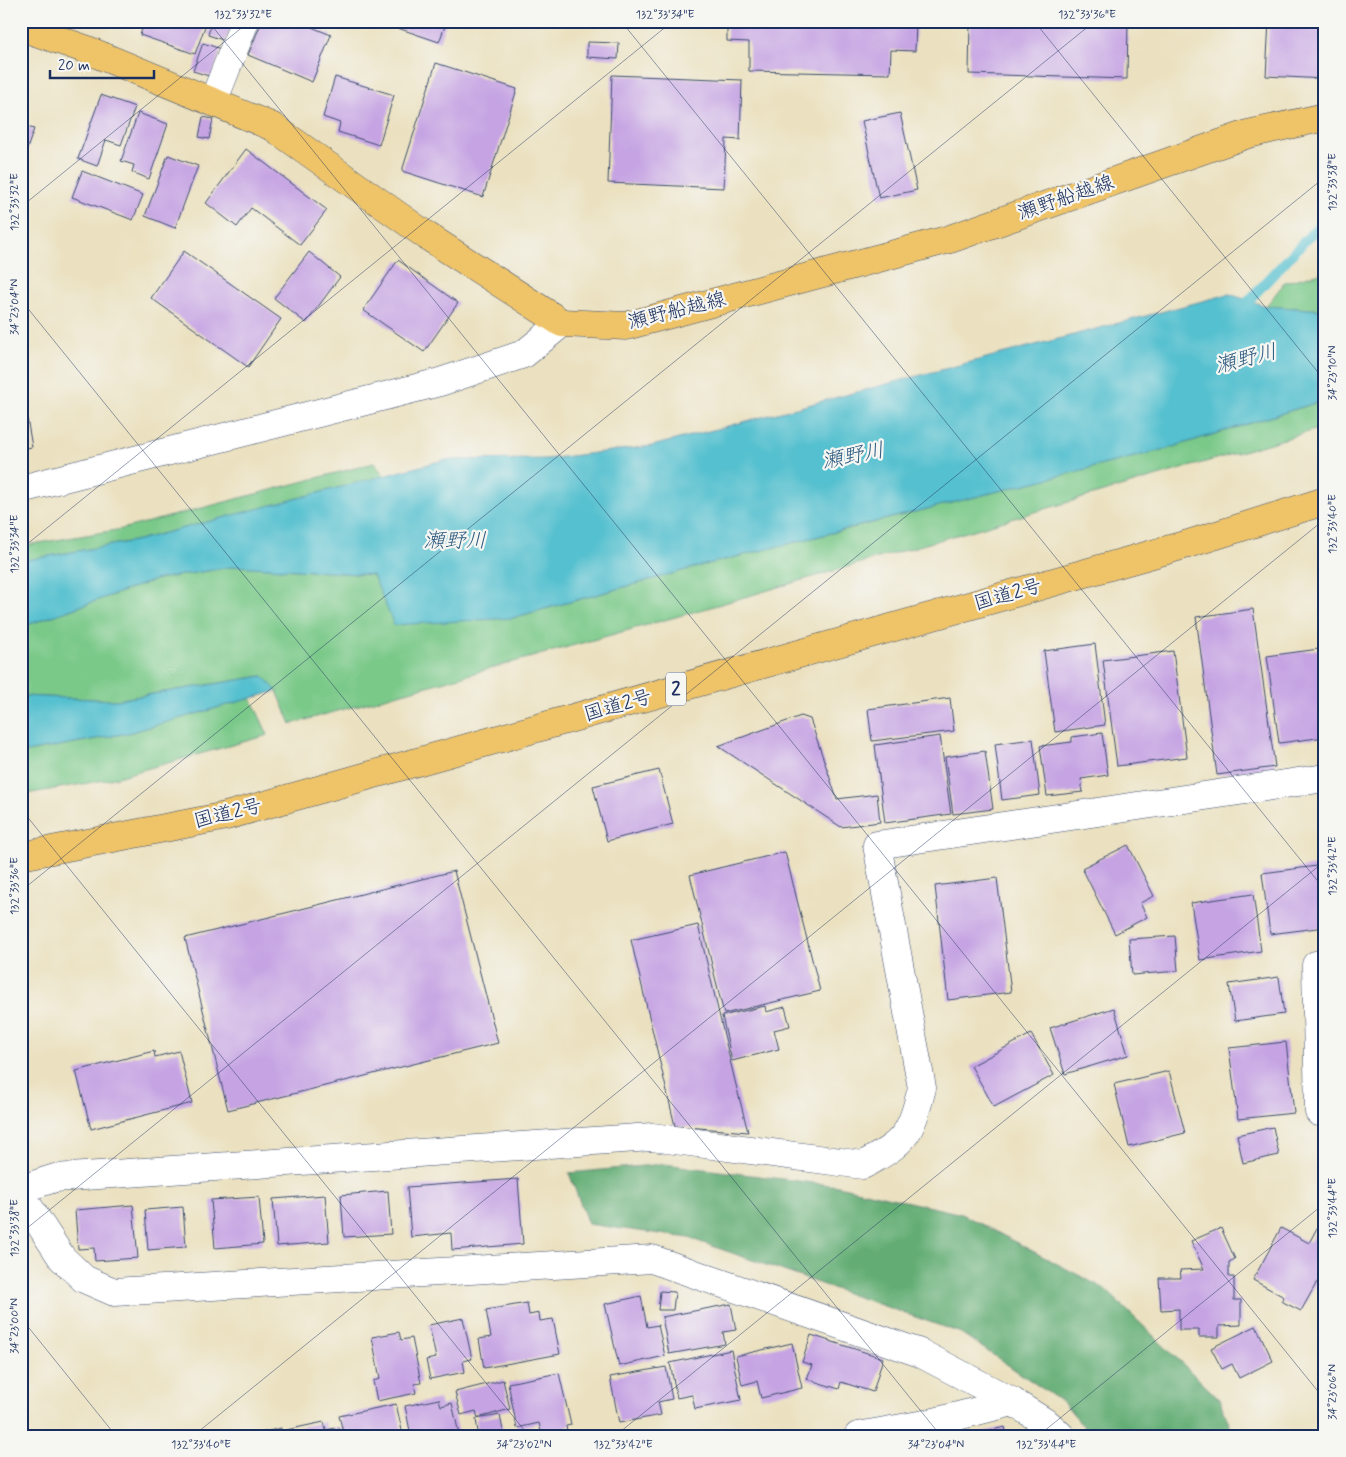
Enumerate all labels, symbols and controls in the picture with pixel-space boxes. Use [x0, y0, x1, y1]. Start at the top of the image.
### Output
text: 132°33'32"E [214, 7, 272, 23]
text: 132°33'34"E [636, 7, 694, 23]
text: 132°33'36"E [1058, 7, 1116, 23]
scale bar [50, 48, 154, 80]
text: 20 m [58, 56, 90, 76]
text: 132°33'38"E [1325, 153, 1341, 211]
street label: 瀬野船越線 [1014, 169, 1118, 227]
text: 132°33'32"E [7, 173, 23, 231]
text: 34°23'04"N [7, 279, 23, 335]
street label: 瀬野船越線 [625, 286, 729, 336]
water label: 瀬野川 [1212, 338, 1280, 380]
text: 34°23'10"N [1325, 346, 1341, 400]
water label: 瀬野川 [819, 436, 887, 476]
text: 132°33'40"E [1325, 494, 1341, 554]
text: 132°33'34"E [7, 515, 23, 573]
water label: 瀬野川 [424, 527, 487, 555]
street label: 国道2号 [971, 572, 1045, 618]
road number: 2 [666, 672, 686, 706]
street label: 国道2号 [581, 683, 655, 729]
street label: 国道2号 [191, 792, 265, 836]
text: 132°33'42"E [1325, 836, 1341, 896]
text: 132°33'36"E [7, 857, 23, 915]
text: 132°33'44"E [1325, 1178, 1341, 1238]
text: 132°33'38"E [7, 1199, 23, 1257]
text: 34°23'00"N [7, 1298, 23, 1354]
text: 34°23'06"N [1325, 1364, 1341, 1420]
text: 132°33'40"E [171, 1437, 231, 1453]
text: 34°23'02"N [496, 1437, 552, 1453]
text: 132°33'42"E [593, 1437, 653, 1453]
text: 34°23'04"N [908, 1437, 964, 1453]
text: 132°33'44"E [1016, 1437, 1076, 1453]

